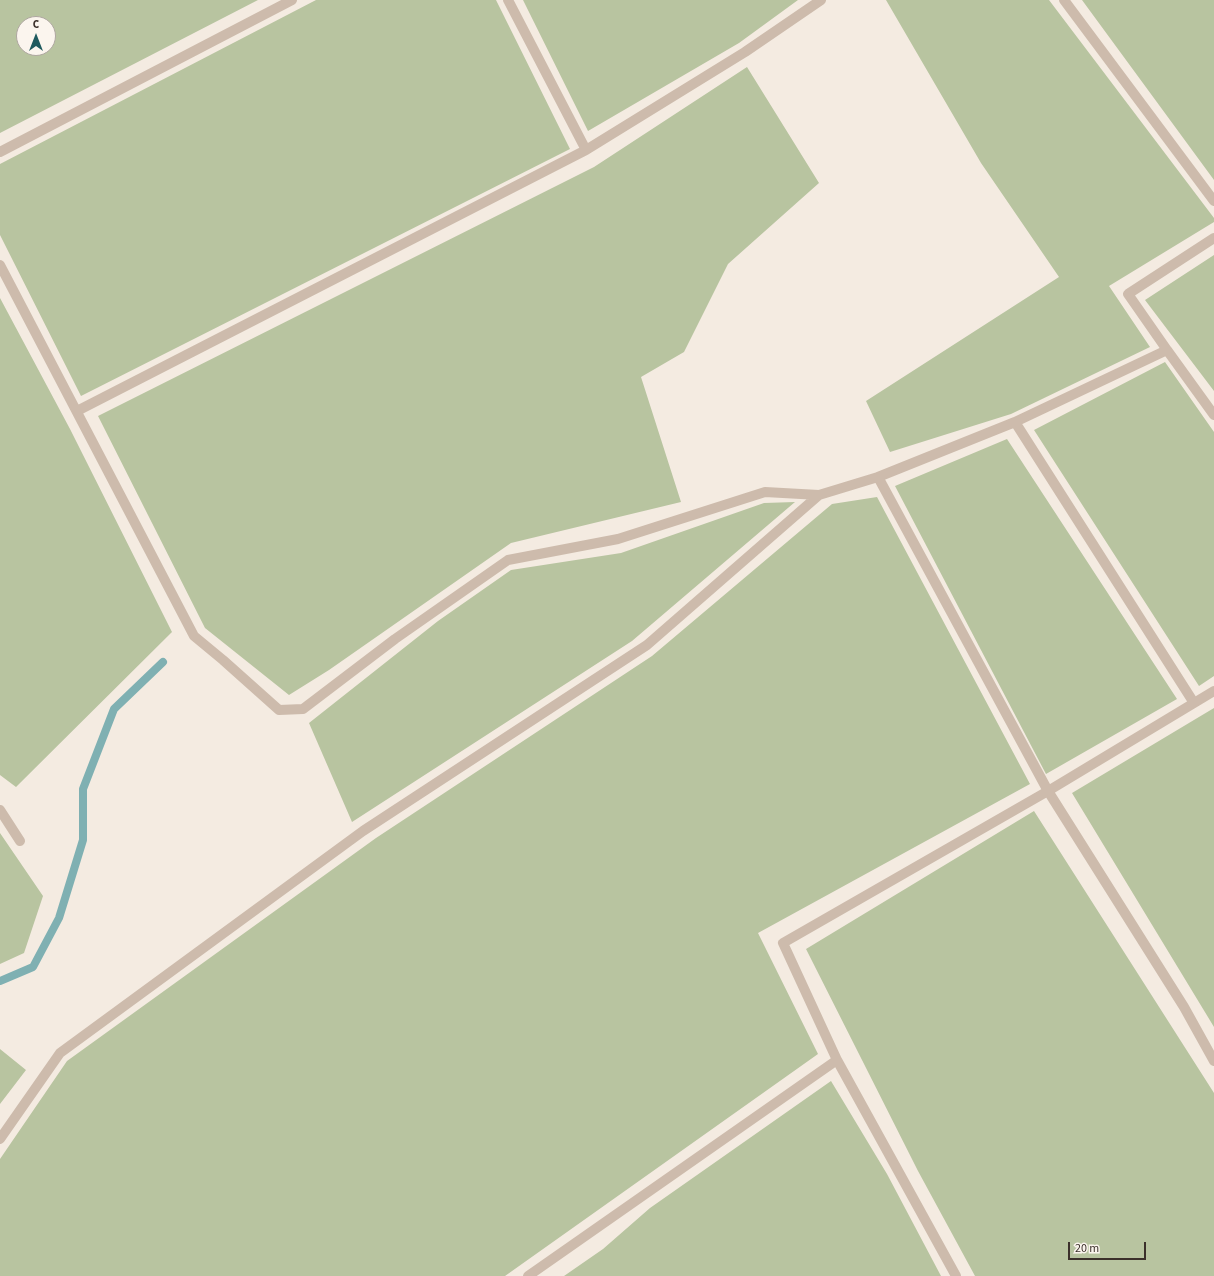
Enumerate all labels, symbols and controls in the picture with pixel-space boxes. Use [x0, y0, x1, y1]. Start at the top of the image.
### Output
north arrow [16, 16, 56, 56]
text: С [33, 17, 39, 32]
scale bar [1070, 1234, 1148, 1260]
text: 20 m [1075, 1240, 1099, 1257]

